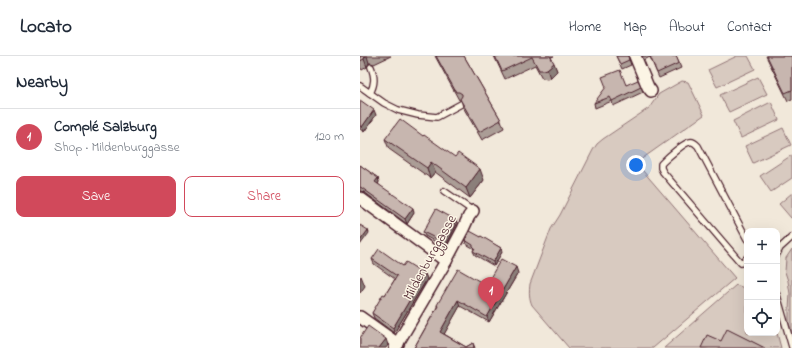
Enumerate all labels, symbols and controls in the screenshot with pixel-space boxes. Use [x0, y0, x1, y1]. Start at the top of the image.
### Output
text: Locato [20, 14, 72, 41]
text: Home [569, 17, 601, 38]
text: Map [623, 17, 647, 38]
text: About [669, 17, 705, 38]
text: Contact [727, 17, 772, 38]
text: Nearby [16, 70, 68, 95]
text: Complé Salzburg [54, 116, 157, 138]
text: 1 [27, 127, 31, 146]
text: 120 m [314, 127, 344, 146]
text: Shop · Mildenburggasse [54, 138, 180, 157]
your location [626, 155, 646, 175]
button: Save [16, 176, 176, 217]
button: Share [184, 176, 344, 217]
street label: Mildenburggasse [398, 211, 464, 305]
map controls [744, 228, 780, 336]
button: + [744, 228, 780, 264]
button: − [744, 264, 780, 300]
pin: 1 [478, 277, 504, 310]
button: locate [744, 300, 780, 336]

